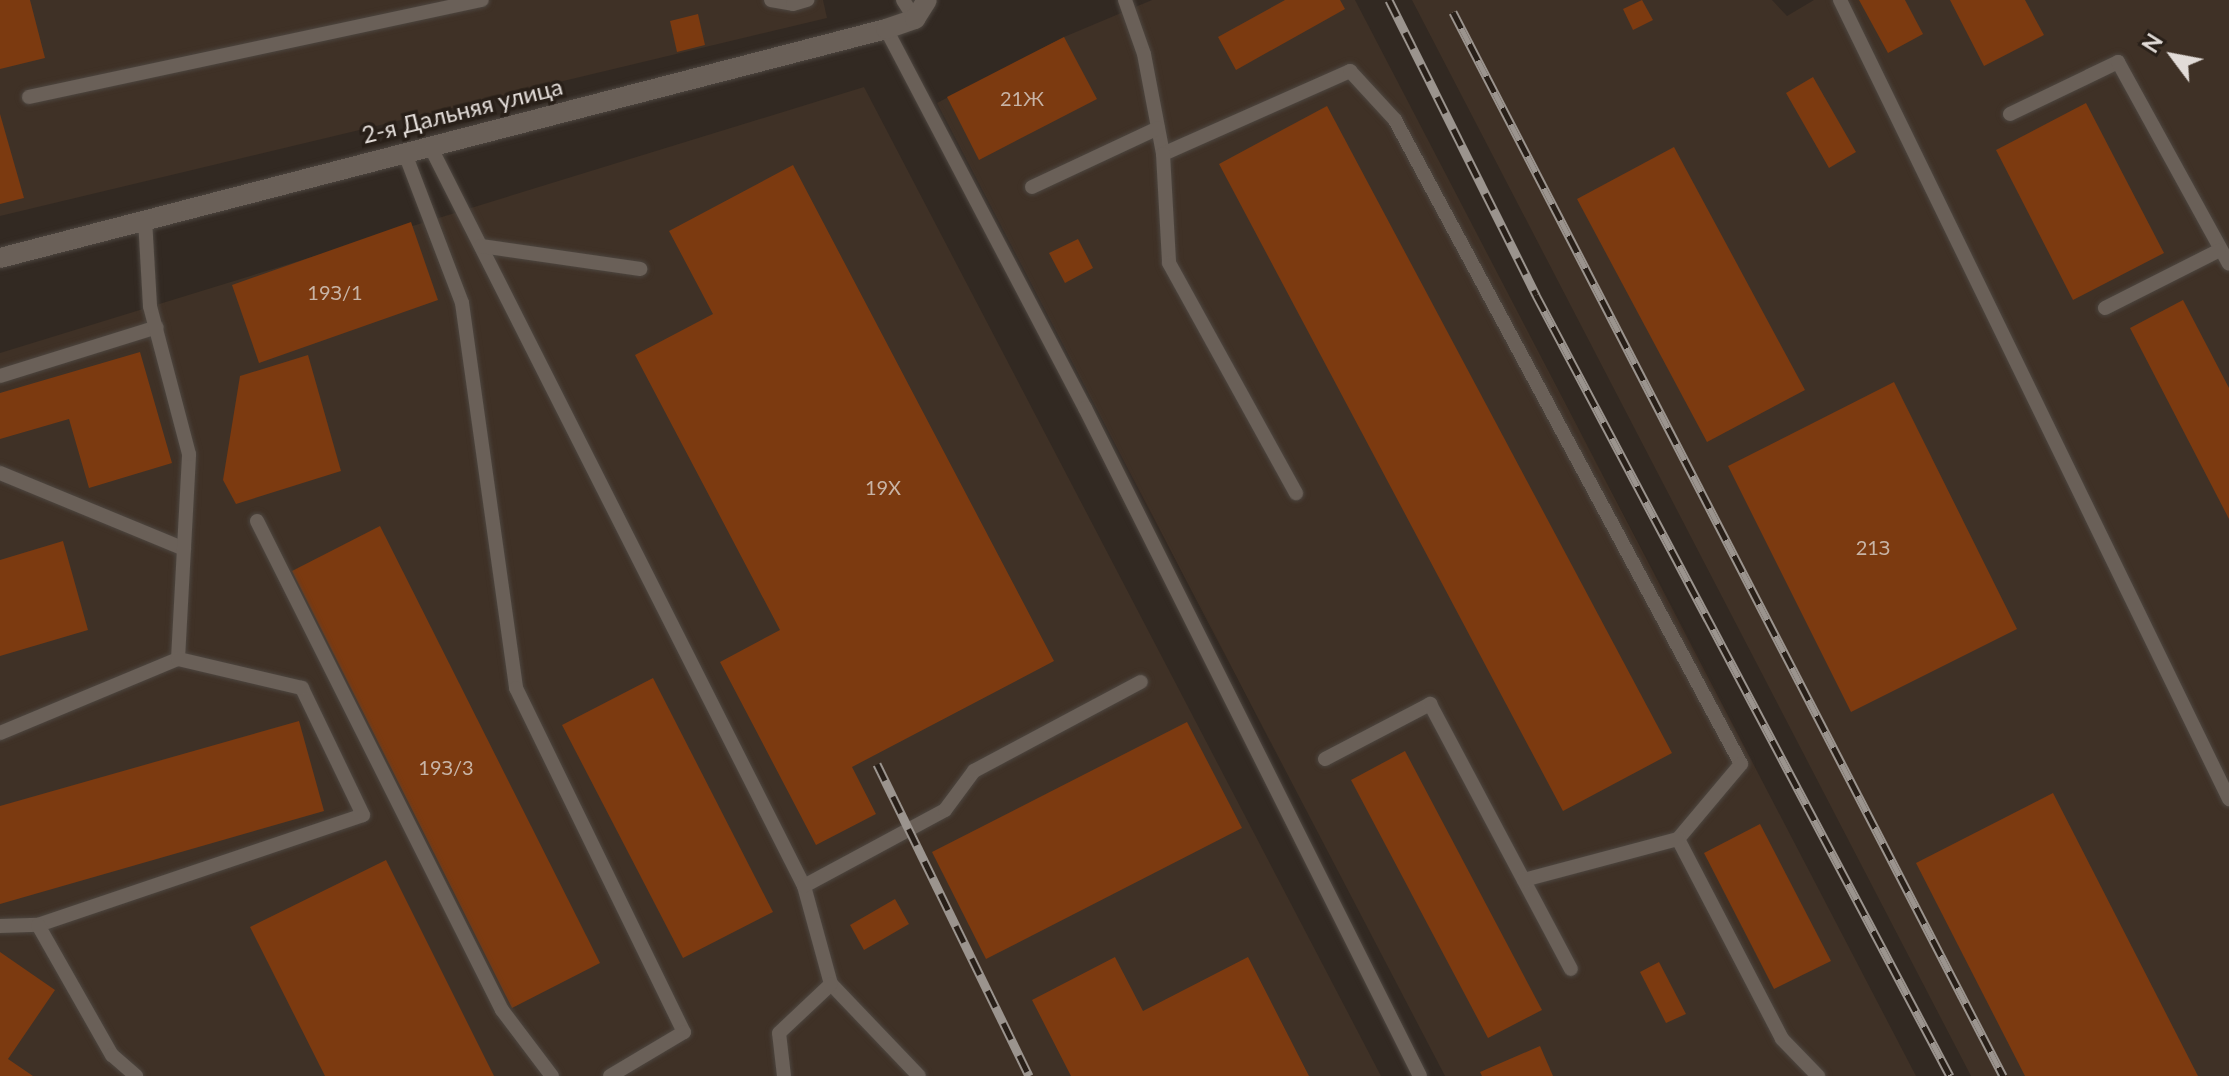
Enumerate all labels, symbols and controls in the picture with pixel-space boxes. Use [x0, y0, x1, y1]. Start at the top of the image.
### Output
north arrow [2133, 16, 2213, 96]
text: N [2136, 29, 2168, 57]
street label: 2-я Дальняя улица [359, 71, 565, 149]
house number: 21Ж [1000, 86, 1044, 110]
house number: 19З/1 [307, 280, 363, 304]
house number: 19Х [865, 475, 901, 499]
house number: 21З [1856, 535, 1890, 559]
house number: 19З/3 [418, 755, 474, 779]

